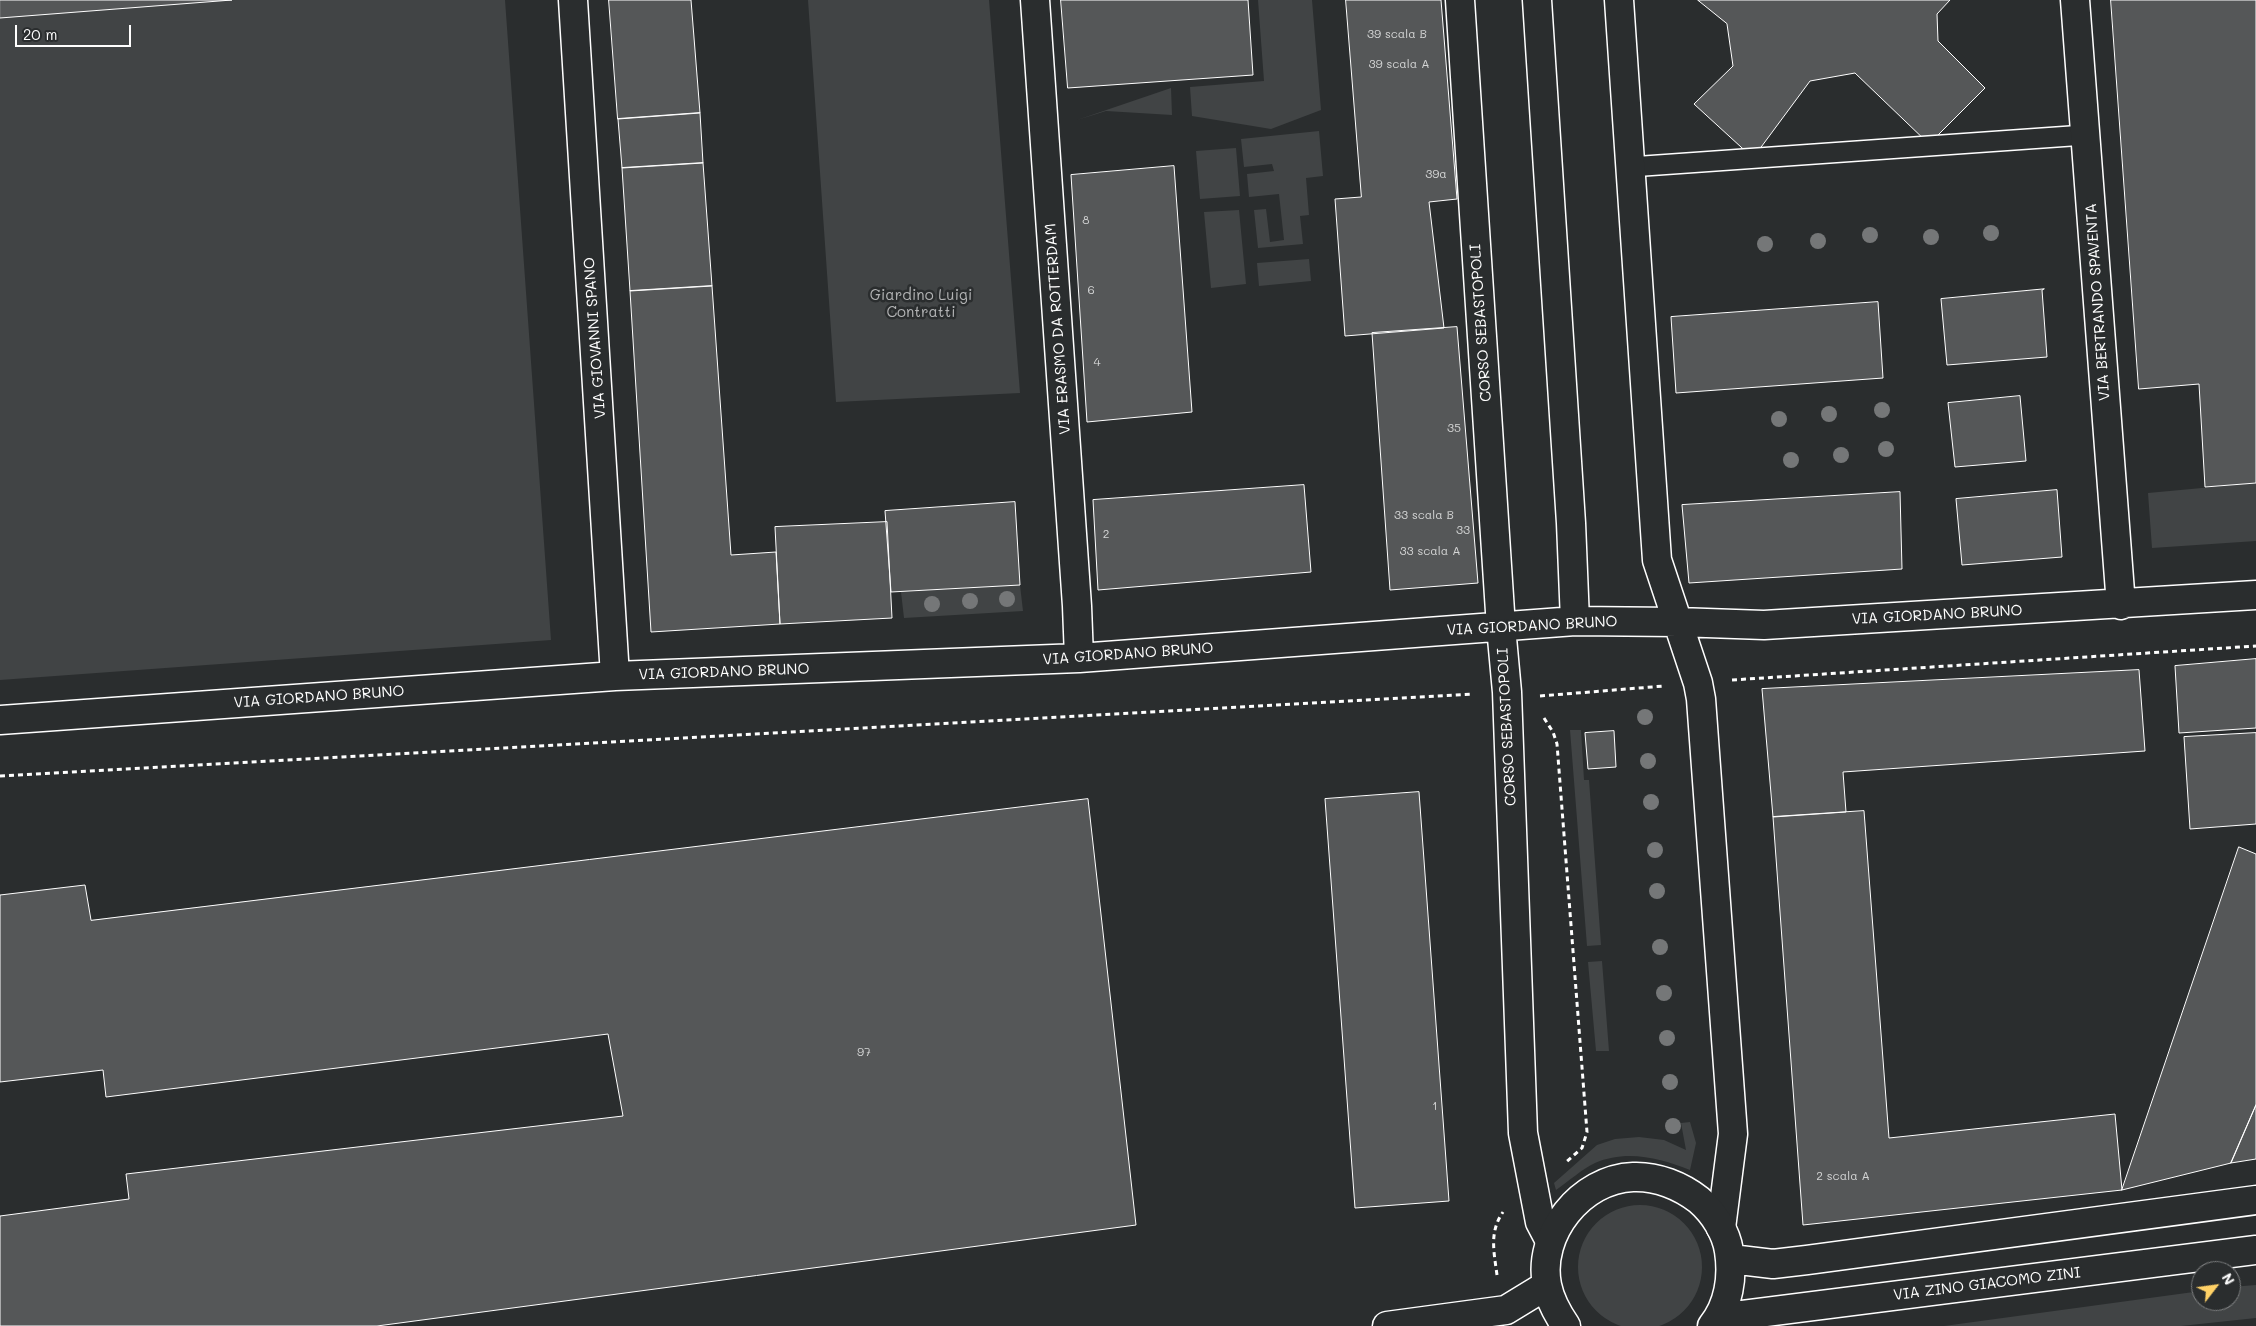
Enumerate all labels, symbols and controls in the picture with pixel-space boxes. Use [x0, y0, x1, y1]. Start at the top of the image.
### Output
scale bar [18, 15, 134, 47]
text: 20 m [23, 24, 57, 44]
house number: 39 scala B [1367, 27, 1427, 41]
house number: 39 scala A [1369, 57, 1429, 71]
house number: 39a [1425, 167, 1447, 181]
street label: VIA BERTRANDO SPAVENTA [2082, 203, 2114, 401]
house number: 8 [1082, 213, 1090, 227]
street label: VIA ERASMO DA ROTTERDAM [1042, 223, 1074, 435]
street label: CORSO SEBASTOPOLI [1467, 243, 1495, 403]
street label: VIA GIOVANNI SPANO [580, 257, 610, 419]
house number: 6 [1087, 283, 1095, 297]
park label: Giardino Luigi Contratti [870, 286, 972, 321]
house number: 4 [1093, 355, 1101, 369]
house number: 35 [1447, 421, 1461, 435]
house number: 33 scala B [1394, 508, 1454, 522]
house number: 33 [1456, 523, 1470, 537]
house number: 2 [1103, 527, 1109, 541]
house number: 33 scala A [1400, 544, 1460, 558]
street label: VIA GIORDANO BRUNO [1851, 602, 2023, 628]
street label: VIA GIORDANO BRUNO [1446, 613, 1618, 639]
street label: VIA GIORDANO BRUNO [1042, 639, 1214, 669]
street label: CORSO SEBASTOPOLI [1494, 648, 1520, 806]
street label: VIA GIORDANO BRUNO [638, 660, 810, 684]
street label: VIA GIORDANO BRUNO [233, 682, 405, 712]
house number: 97 [857, 1045, 871, 1059]
house number: 1 [1432, 1099, 1438, 1113]
house number: 2 scala A [1816, 1169, 1870, 1183]
north arrow [2191, 1261, 2241, 1311]
street label: VIA ZINO GIACOMO ZINI [1892, 1264, 2082, 1304]
text: N [2218, 1269, 2239, 1288]

